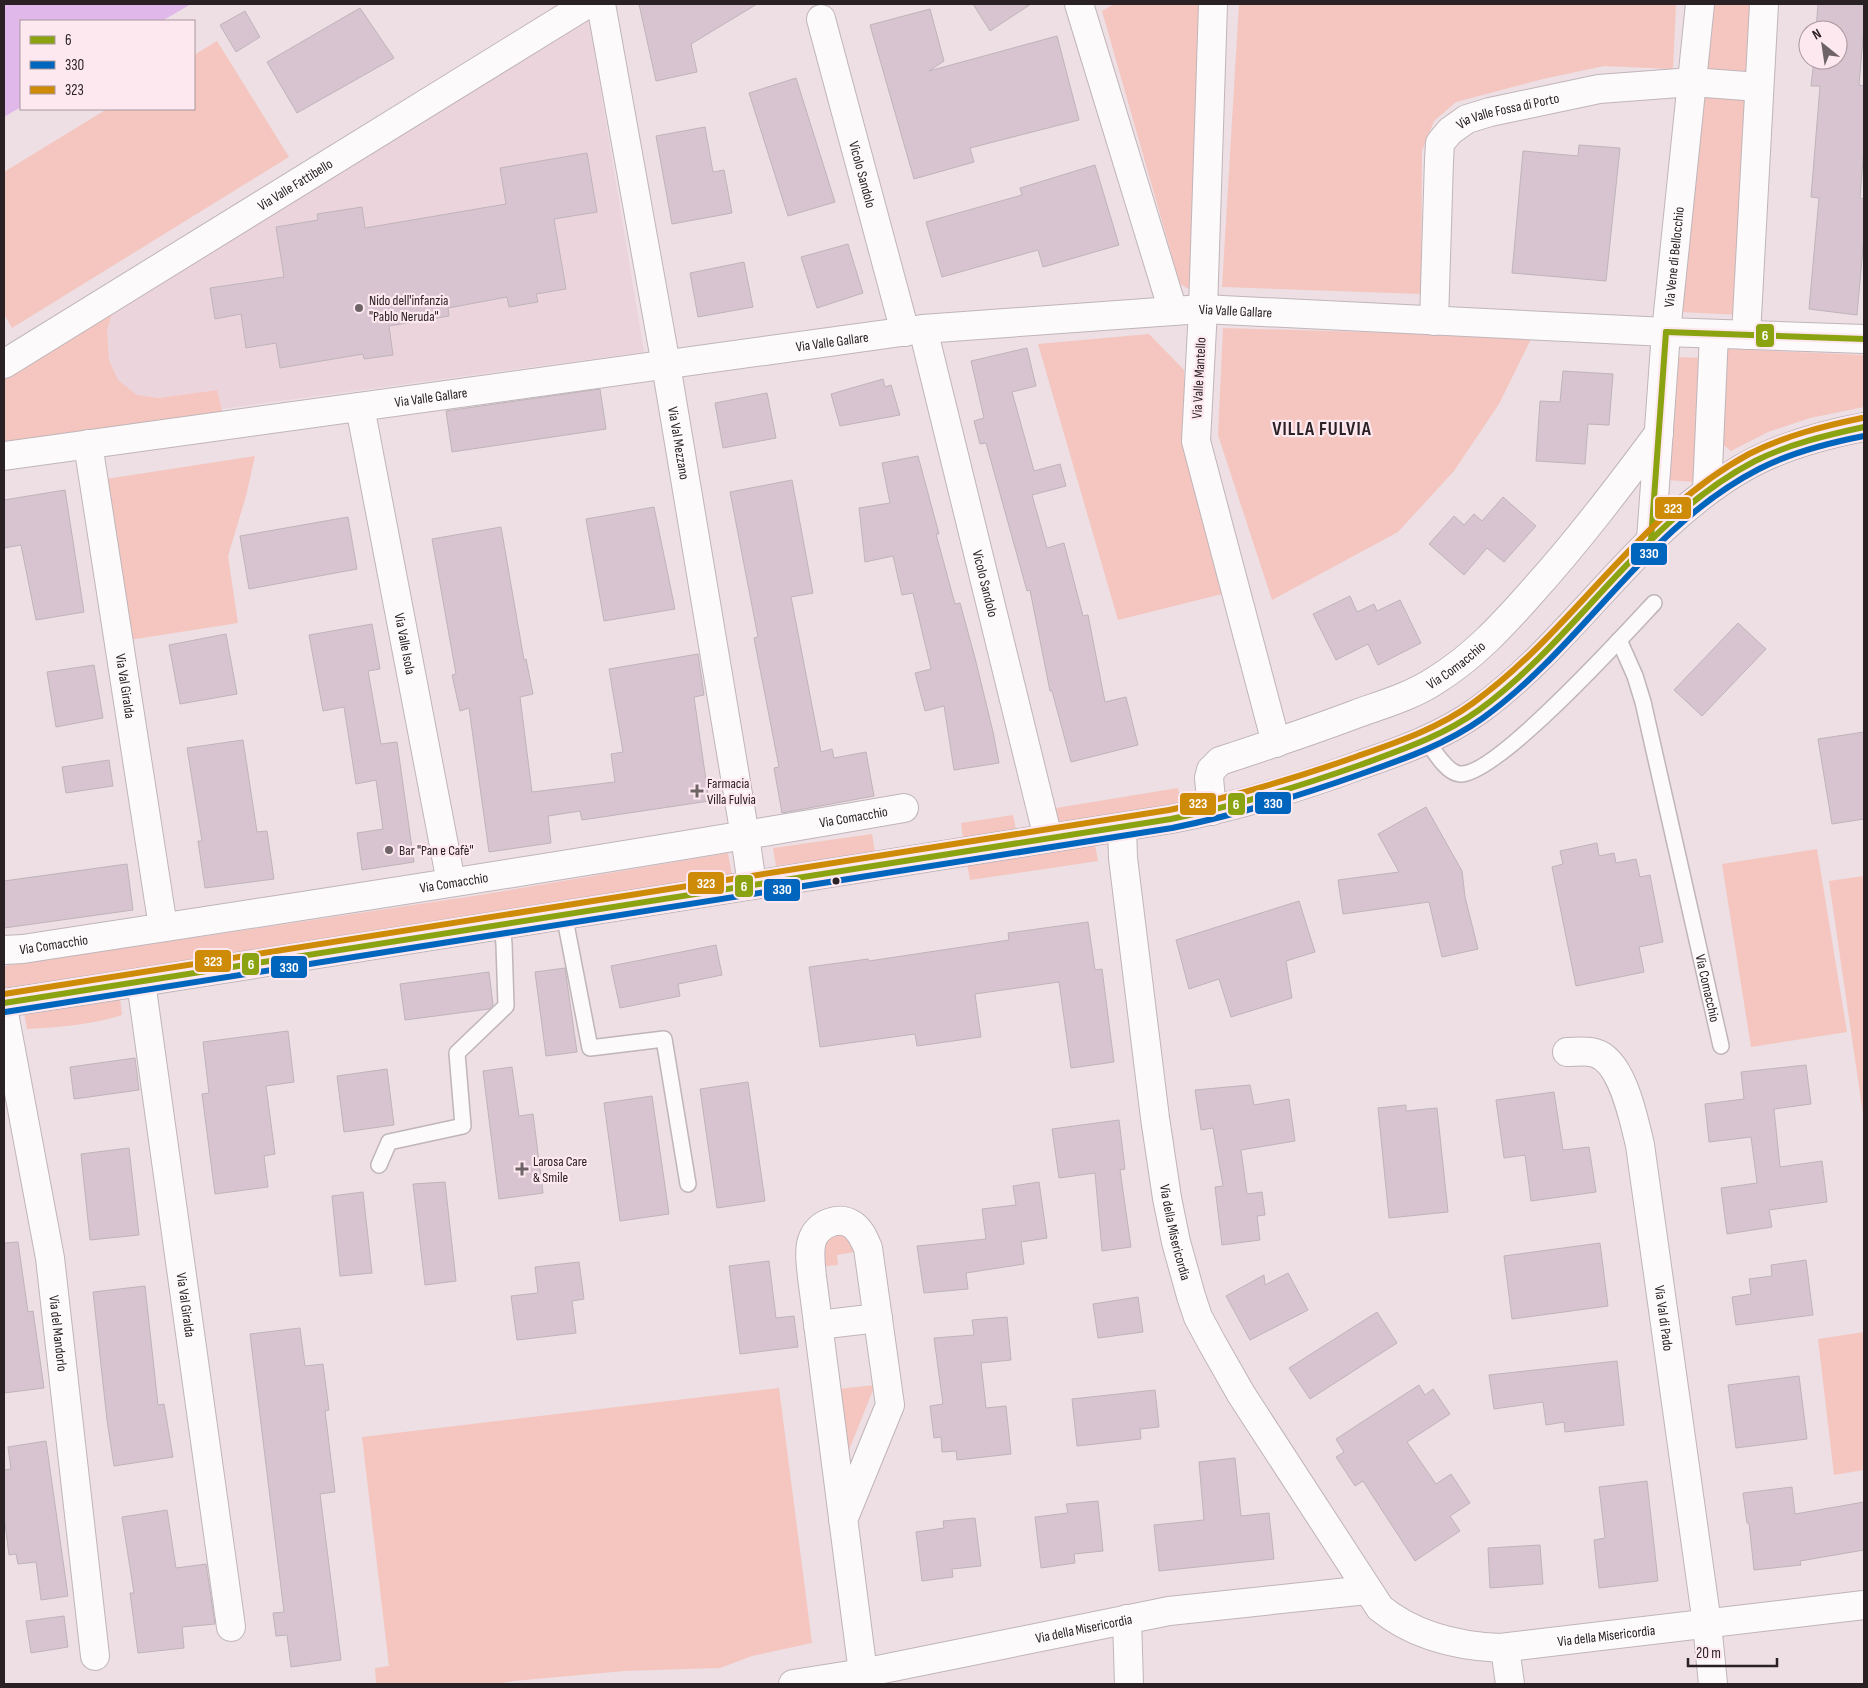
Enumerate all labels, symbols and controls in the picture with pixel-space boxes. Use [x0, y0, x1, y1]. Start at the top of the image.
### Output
legend [20, 20, 195, 110]
north arrow [1798, 20, 1848, 70]
text: N [1809, 25, 1824, 43]
text: 6 [65, 31, 72, 50]
text: 330 [65, 56, 84, 75]
text: 323 [65, 81, 84, 100]
street label: Via Valle Fossa di Porto [1453, 89, 1561, 133]
street label: Vicolo Sandolo [846, 139, 880, 210]
street label: Via Valle Fattibello [254, 155, 336, 214]
street label: Via Vene di Bellocchio [1660, 206, 1687, 308]
place label: Nido dell'infanzia "Pablo Neruda" [369, 292, 448, 325]
street label: Via Valle Gallare [1198, 300, 1273, 321]
marker: Nido dell'infanzia "Pablo Neruda" [353, 302, 365, 314]
line badge: 6 [1755, 323, 1775, 348]
text: 6 [1762, 327, 1769, 344]
street label: Via Valle Gallare [795, 328, 870, 355]
street label: Via Valle Mantello [1188, 337, 1210, 419]
street label: Via Valle Gallare [393, 384, 468, 410]
street label: Via Val Mezzano [665, 405, 694, 481]
district label: VILLA FULVIA [1272, 418, 1372, 441]
line badge: 323 [1654, 496, 1692, 520]
text: 323 [1664, 500, 1682, 517]
line badge: 330 [1630, 542, 1668, 566]
text: 330 [1639, 545, 1659, 562]
street label: Vicolo Sandolo [969, 548, 1002, 619]
street label: Via Valle Isola [391, 611, 420, 676]
street label: Via Comacchio [1423, 637, 1489, 692]
street label: Via Val Giralda [112, 653, 139, 720]
place label: Farmacia Villa Fulvia [707, 775, 756, 808]
marker: Farmacia Villa Fulvia [691, 785, 703, 797]
line badge: 330 [1254, 791, 1292, 815]
line badge: 323 [1179, 792, 1217, 816]
line badge: 6 [1227, 792, 1246, 816]
text: 323 [1189, 795, 1207, 812]
text: 330 [1263, 795, 1283, 812]
text: 6 [1233, 796, 1240, 813]
street label: Via Comacchio [818, 802, 889, 831]
place label: Bar "Pan e Cafè" [399, 842, 474, 859]
marker: Bar "Pan e Cafè" [383, 844, 395, 856]
street label: Via Comacchio [418, 869, 489, 896]
line badge: 323 [687, 871, 725, 895]
line badge: 6 [734, 874, 754, 898]
text: 323 [697, 875, 715, 892]
unlabelled marker [831, 876, 841, 886]
text: 6 [741, 878, 748, 895]
line badge: 330 [763, 878, 801, 902]
text: 330 [772, 881, 792, 898]
street label: Via Comacchio [19, 931, 89, 958]
line badge: 323 [194, 949, 232, 973]
line badge: 6 [241, 952, 260, 976]
text: 323 [204, 953, 222, 970]
street label: Via Comacchio [1692, 953, 1724, 1024]
line badge: 330 [270, 955, 308, 979]
text: 6 [248, 956, 255, 973]
text: 330 [279, 959, 299, 976]
place label: Larosa Care & Smile [533, 1153, 587, 1186]
marker: Larosa Care & Smile [515, 1162, 529, 1176]
street label: Via della Misericordia [1157, 1183, 1195, 1282]
street label: Via Val Giralda [173, 1271, 199, 1338]
street label: Via Val di Pado [1651, 1284, 1677, 1352]
street label: Via del Mandorlo [46, 1294, 71, 1372]
street label: Via della Misericordia [1034, 1610, 1133, 1646]
street label: Via della Misericordia [1556, 1621, 1656, 1650]
scale bar [1688, 1636, 1777, 1668]
text: 20 m [1696, 1644, 1721, 1663]

